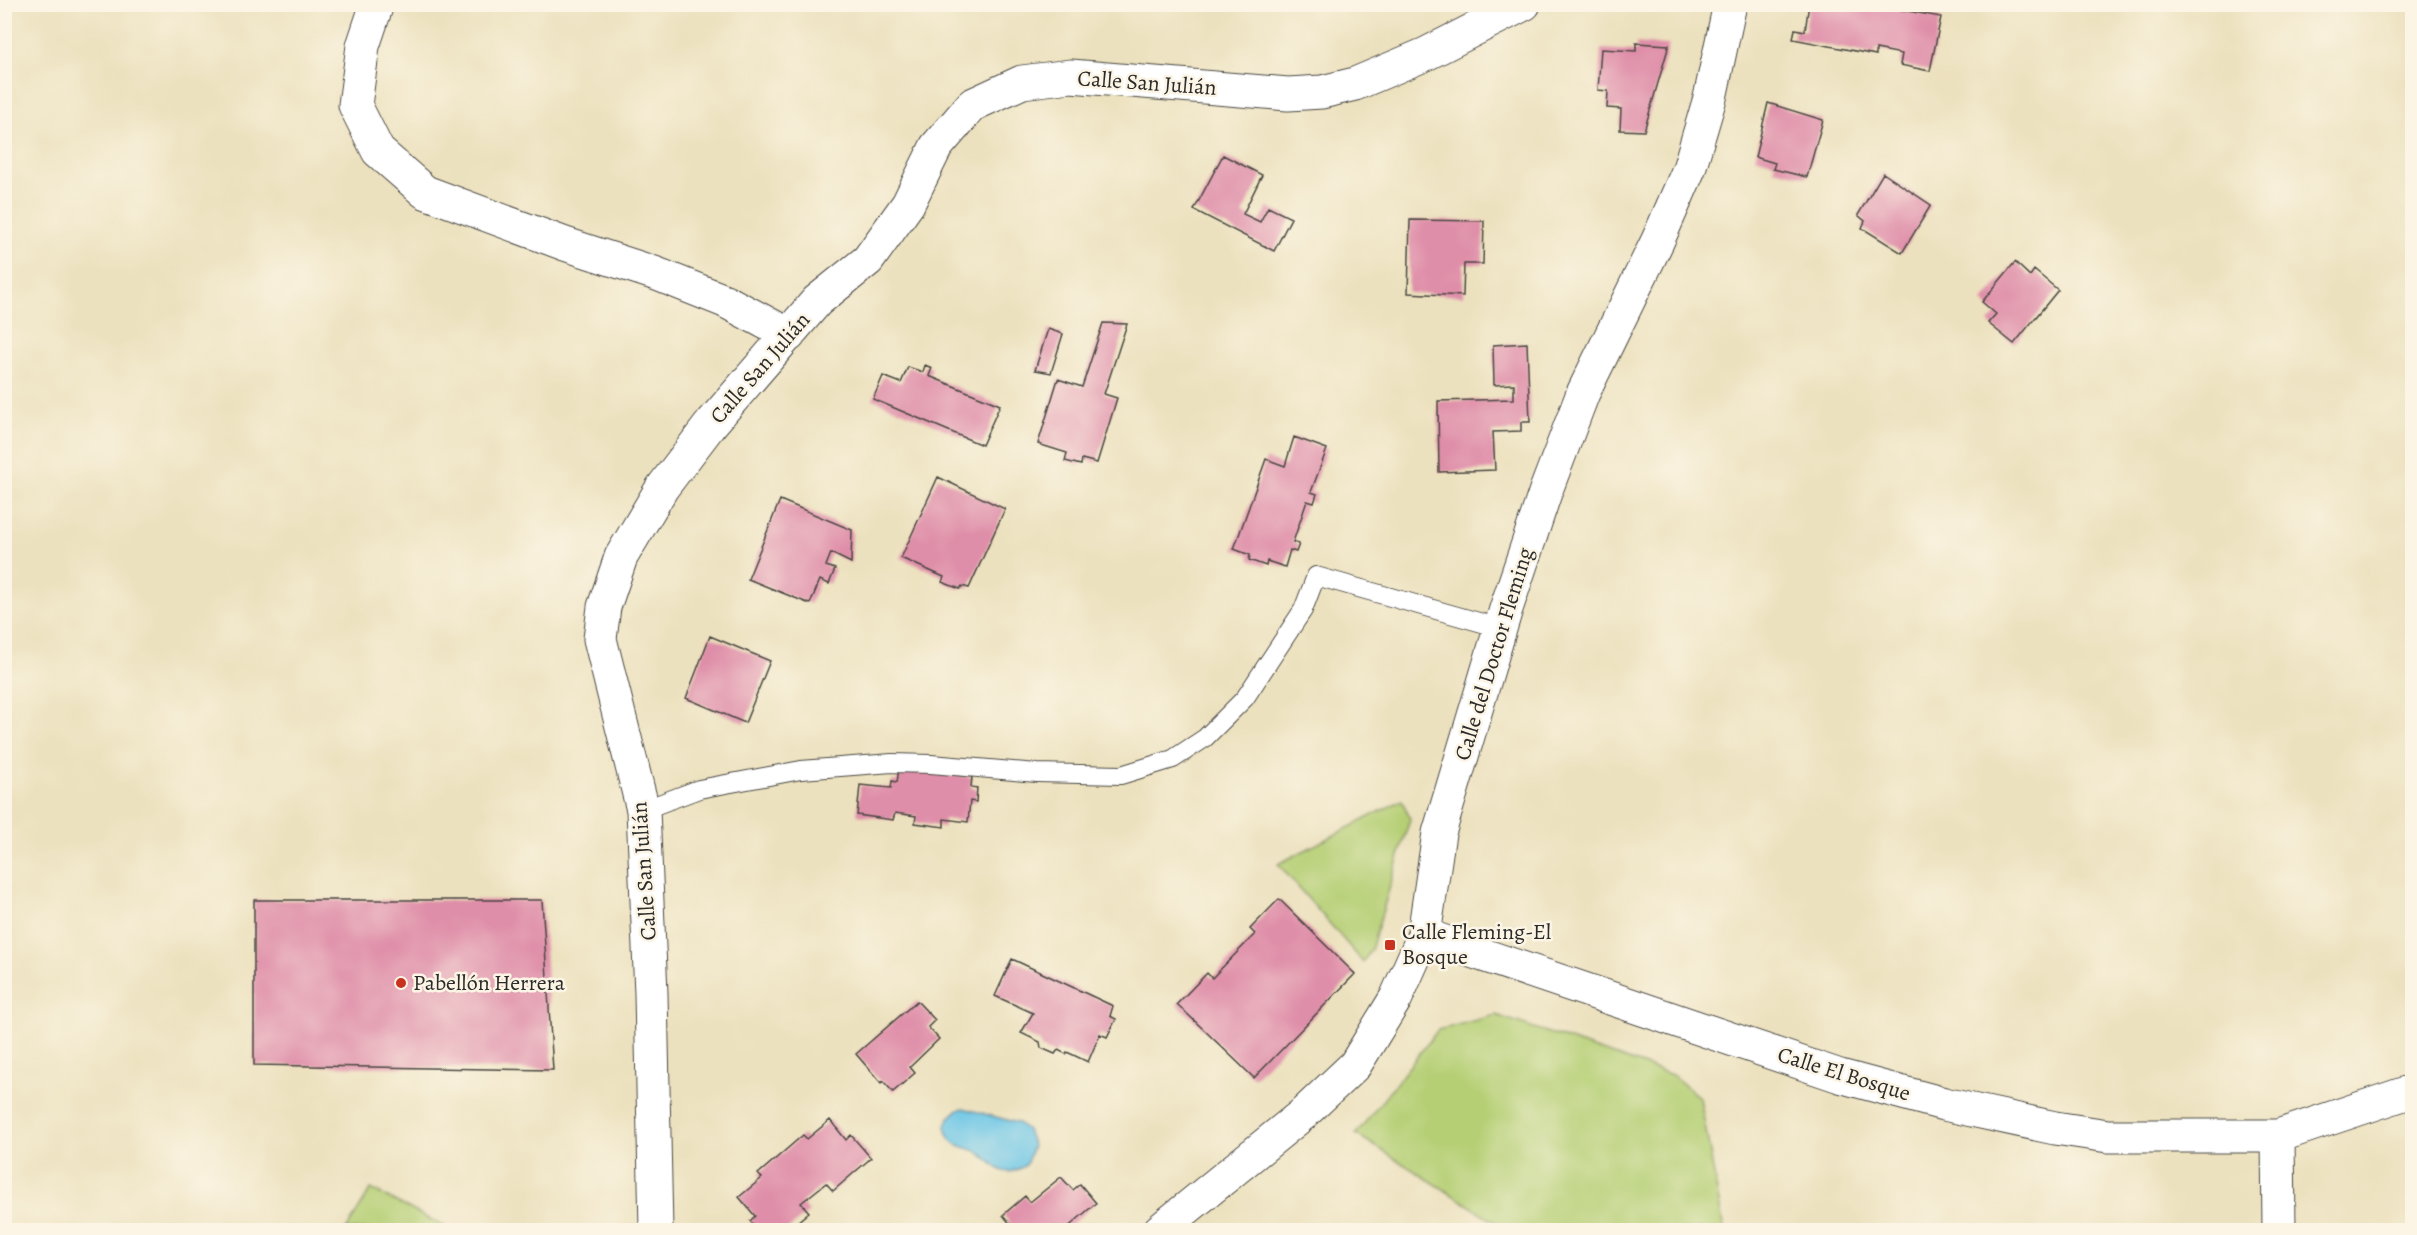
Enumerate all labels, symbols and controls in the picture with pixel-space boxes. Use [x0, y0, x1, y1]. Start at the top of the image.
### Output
street label: Calle San Julián [1077, 63, 1217, 103]
street label: Calle San Julián [703, 306, 817, 430]
street label: Calle del Doctor Fleming [1447, 544, 1541, 764]
street label: Calle San Julián [624, 801, 664, 941]
place label: Calle Fleming-El Bosque [1402, 917, 1551, 972]
marker: Calle Fleming-El Bosque [1383, 938, 1397, 952]
place label: Pabellón Herrera [413, 968, 566, 998]
marker: Pabellón Herrera [394, 976, 408, 990]
street label: Calle El Bosque [1774, 1040, 1914, 1108]

